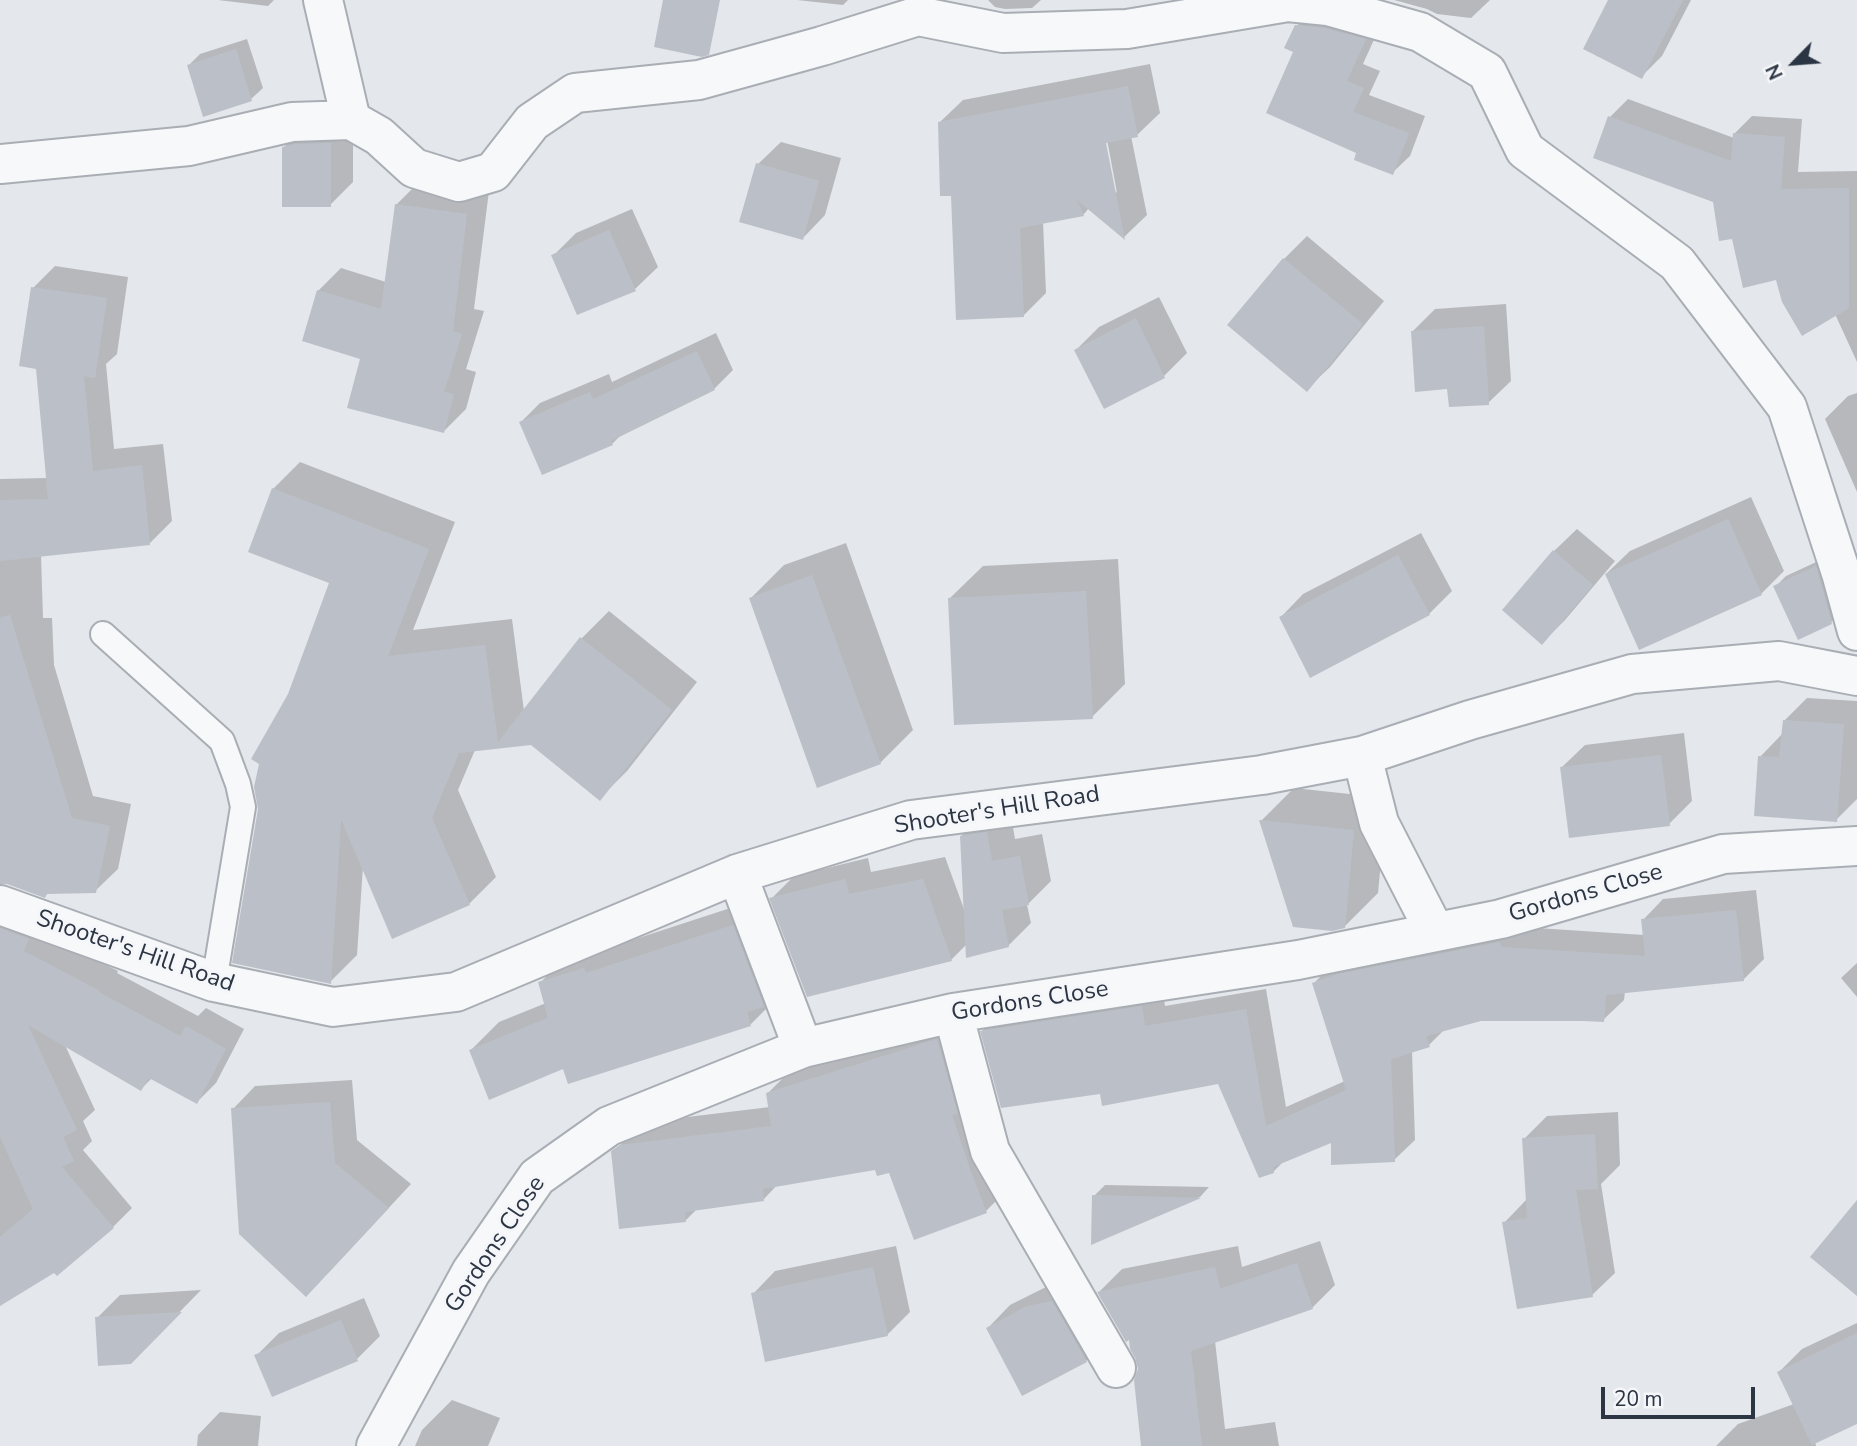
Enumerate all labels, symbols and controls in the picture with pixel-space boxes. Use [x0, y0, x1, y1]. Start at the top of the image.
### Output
north arrow [1759, 28, 1829, 98]
text: N [1760, 60, 1790, 84]
street label: Shooter's Hill Road [892, 781, 1102, 841]
street label: Gordons Close [1506, 858, 1666, 930]
street label: Shooter's Hill Road [32, 905, 238, 999]
street label: Gordons Close [949, 975, 1111, 1029]
street label: Gordons Close [440, 1171, 552, 1319]
scale bar [1605, 1372, 1759, 1416]
text: 20 m [1614, 1385, 1663, 1413]

